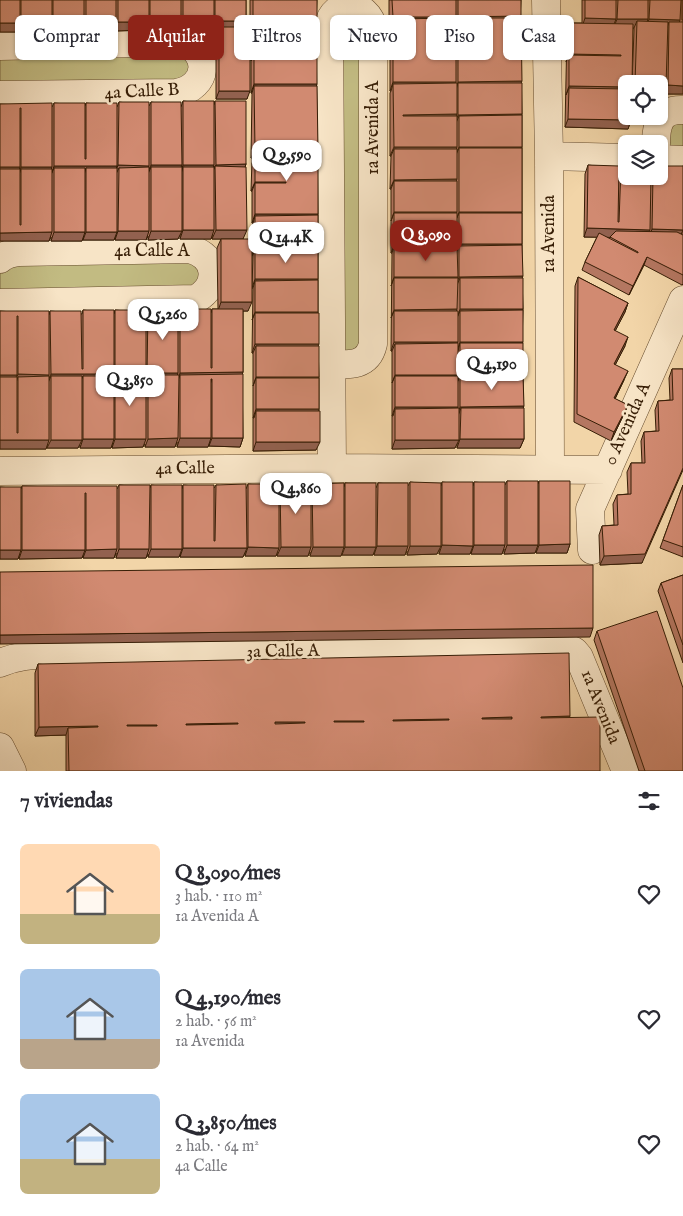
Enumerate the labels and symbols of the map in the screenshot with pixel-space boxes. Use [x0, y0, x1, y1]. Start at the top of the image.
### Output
street label: 4a Calle B [104, 79, 180, 105]
street label: 1a Avenida A [362, 80, 385, 175]
pin: Q 9,590 [241, 140, 333, 182]
street label: 1a Avenida [538, 195, 561, 273]
pin: Q 8,090 [380, 220, 472, 262]
pin: Q 14.4K [240, 222, 332, 264]
street label: 4a Calle A [114, 240, 190, 263]
pin: Q 5,260 [117, 298, 209, 341]
pin: Q 4,190 [446, 348, 538, 391]
pin: Q 3,850 [84, 364, 176, 407]
street label: 0 Avenida A [599, 378, 657, 469]
street label: 4a Calle [155, 457, 215, 481]
pin: Q 4,860 [250, 472, 342, 515]
street label: 3a Calle A [246, 640, 321, 664]
street label: 1a Avenida [575, 667, 625, 748]

